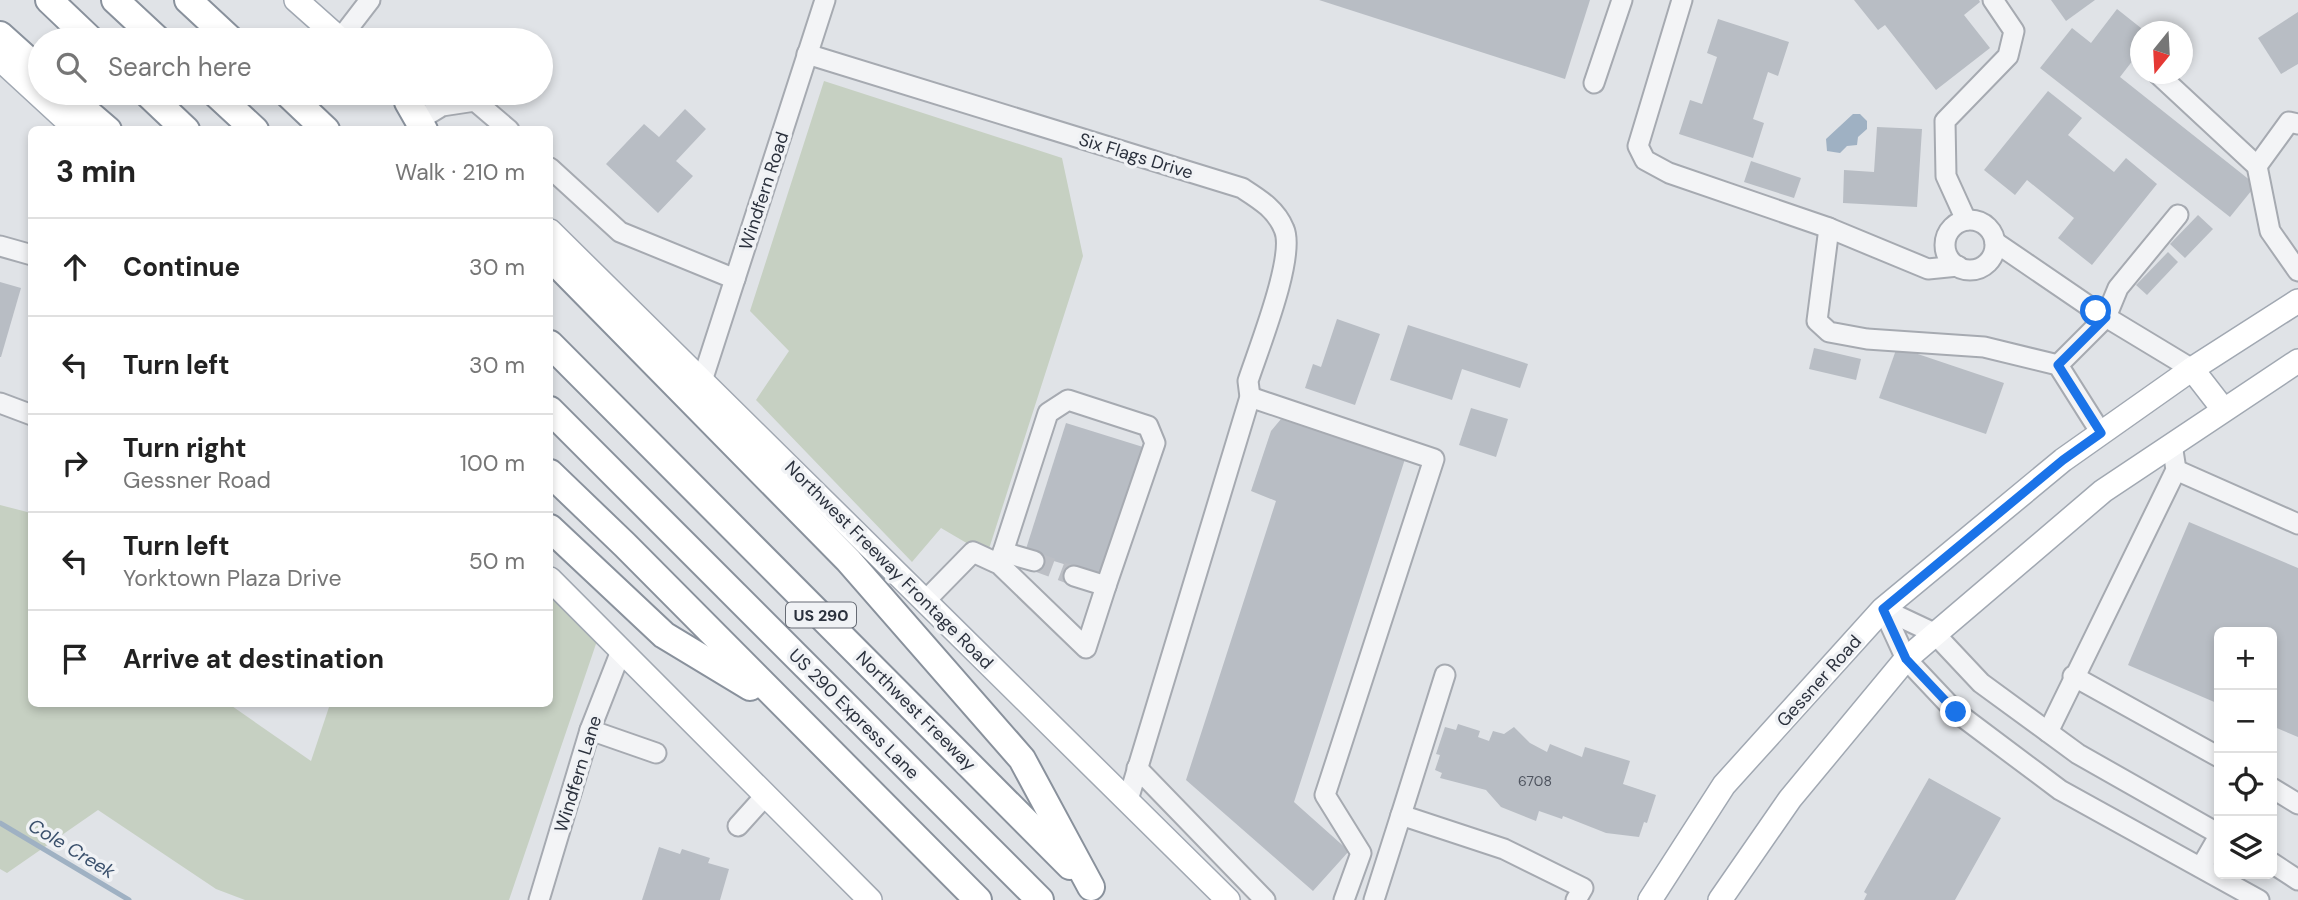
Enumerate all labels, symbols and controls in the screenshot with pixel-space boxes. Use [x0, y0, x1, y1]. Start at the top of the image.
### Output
north arrow [2130, 21, 2193, 84]
search box [28, 28, 553, 105]
icon: search [52, 48, 90, 86]
text: Search here [108, 50, 251, 84]
street label: Six Flags Drive [1076, 127, 1196, 185]
street label: Windfern Road [734, 129, 794, 253]
text: 3 min [56, 152, 136, 191]
text: Walk · 210 m [395, 157, 525, 187]
icon: ahead [56, 248, 94, 286]
text: Continue [123, 250, 240, 284]
text: 30 m [469, 252, 525, 282]
route start [2080, 295, 2111, 326]
icon: left [56, 346, 94, 384]
text: Turn left [123, 348, 230, 382]
text: 30 m [469, 350, 525, 380]
text: Turn right [123, 431, 247, 465]
icon: right [56, 444, 94, 482]
text: 100 m [460, 448, 525, 478]
street label: Northwest Freeway Frontage Road [780, 456, 998, 674]
text: Gessner Road [123, 465, 271, 495]
text: Turn left [123, 529, 230, 563]
icon: left [56, 542, 94, 580]
text: 50 m [469, 546, 525, 576]
text: Yorktown Plaza Drive [123, 563, 341, 593]
road number: US 290 [786, 602, 856, 628]
map controls [2214, 627, 2277, 879]
button: + [2214, 627, 2277, 690]
street label: Gessner Road [1771, 630, 1867, 732]
icon: arrive [56, 640, 94, 678]
text: Arrive at destination [123, 642, 384, 676]
street label: US 290 Express Lane [784, 644, 924, 784]
street label: Northwest Freeway [851, 646, 981, 776]
button: − [2214, 690, 2277, 753]
route end [1940, 696, 1971, 727]
street label: Windfern Lane [549, 713, 607, 835]
button: locate [2214, 753, 2277, 816]
house number: 6708 [1518, 772, 1552, 790]
water label: Cole Creek [24, 813, 120, 884]
button: layers [2214, 816, 2277, 879]

